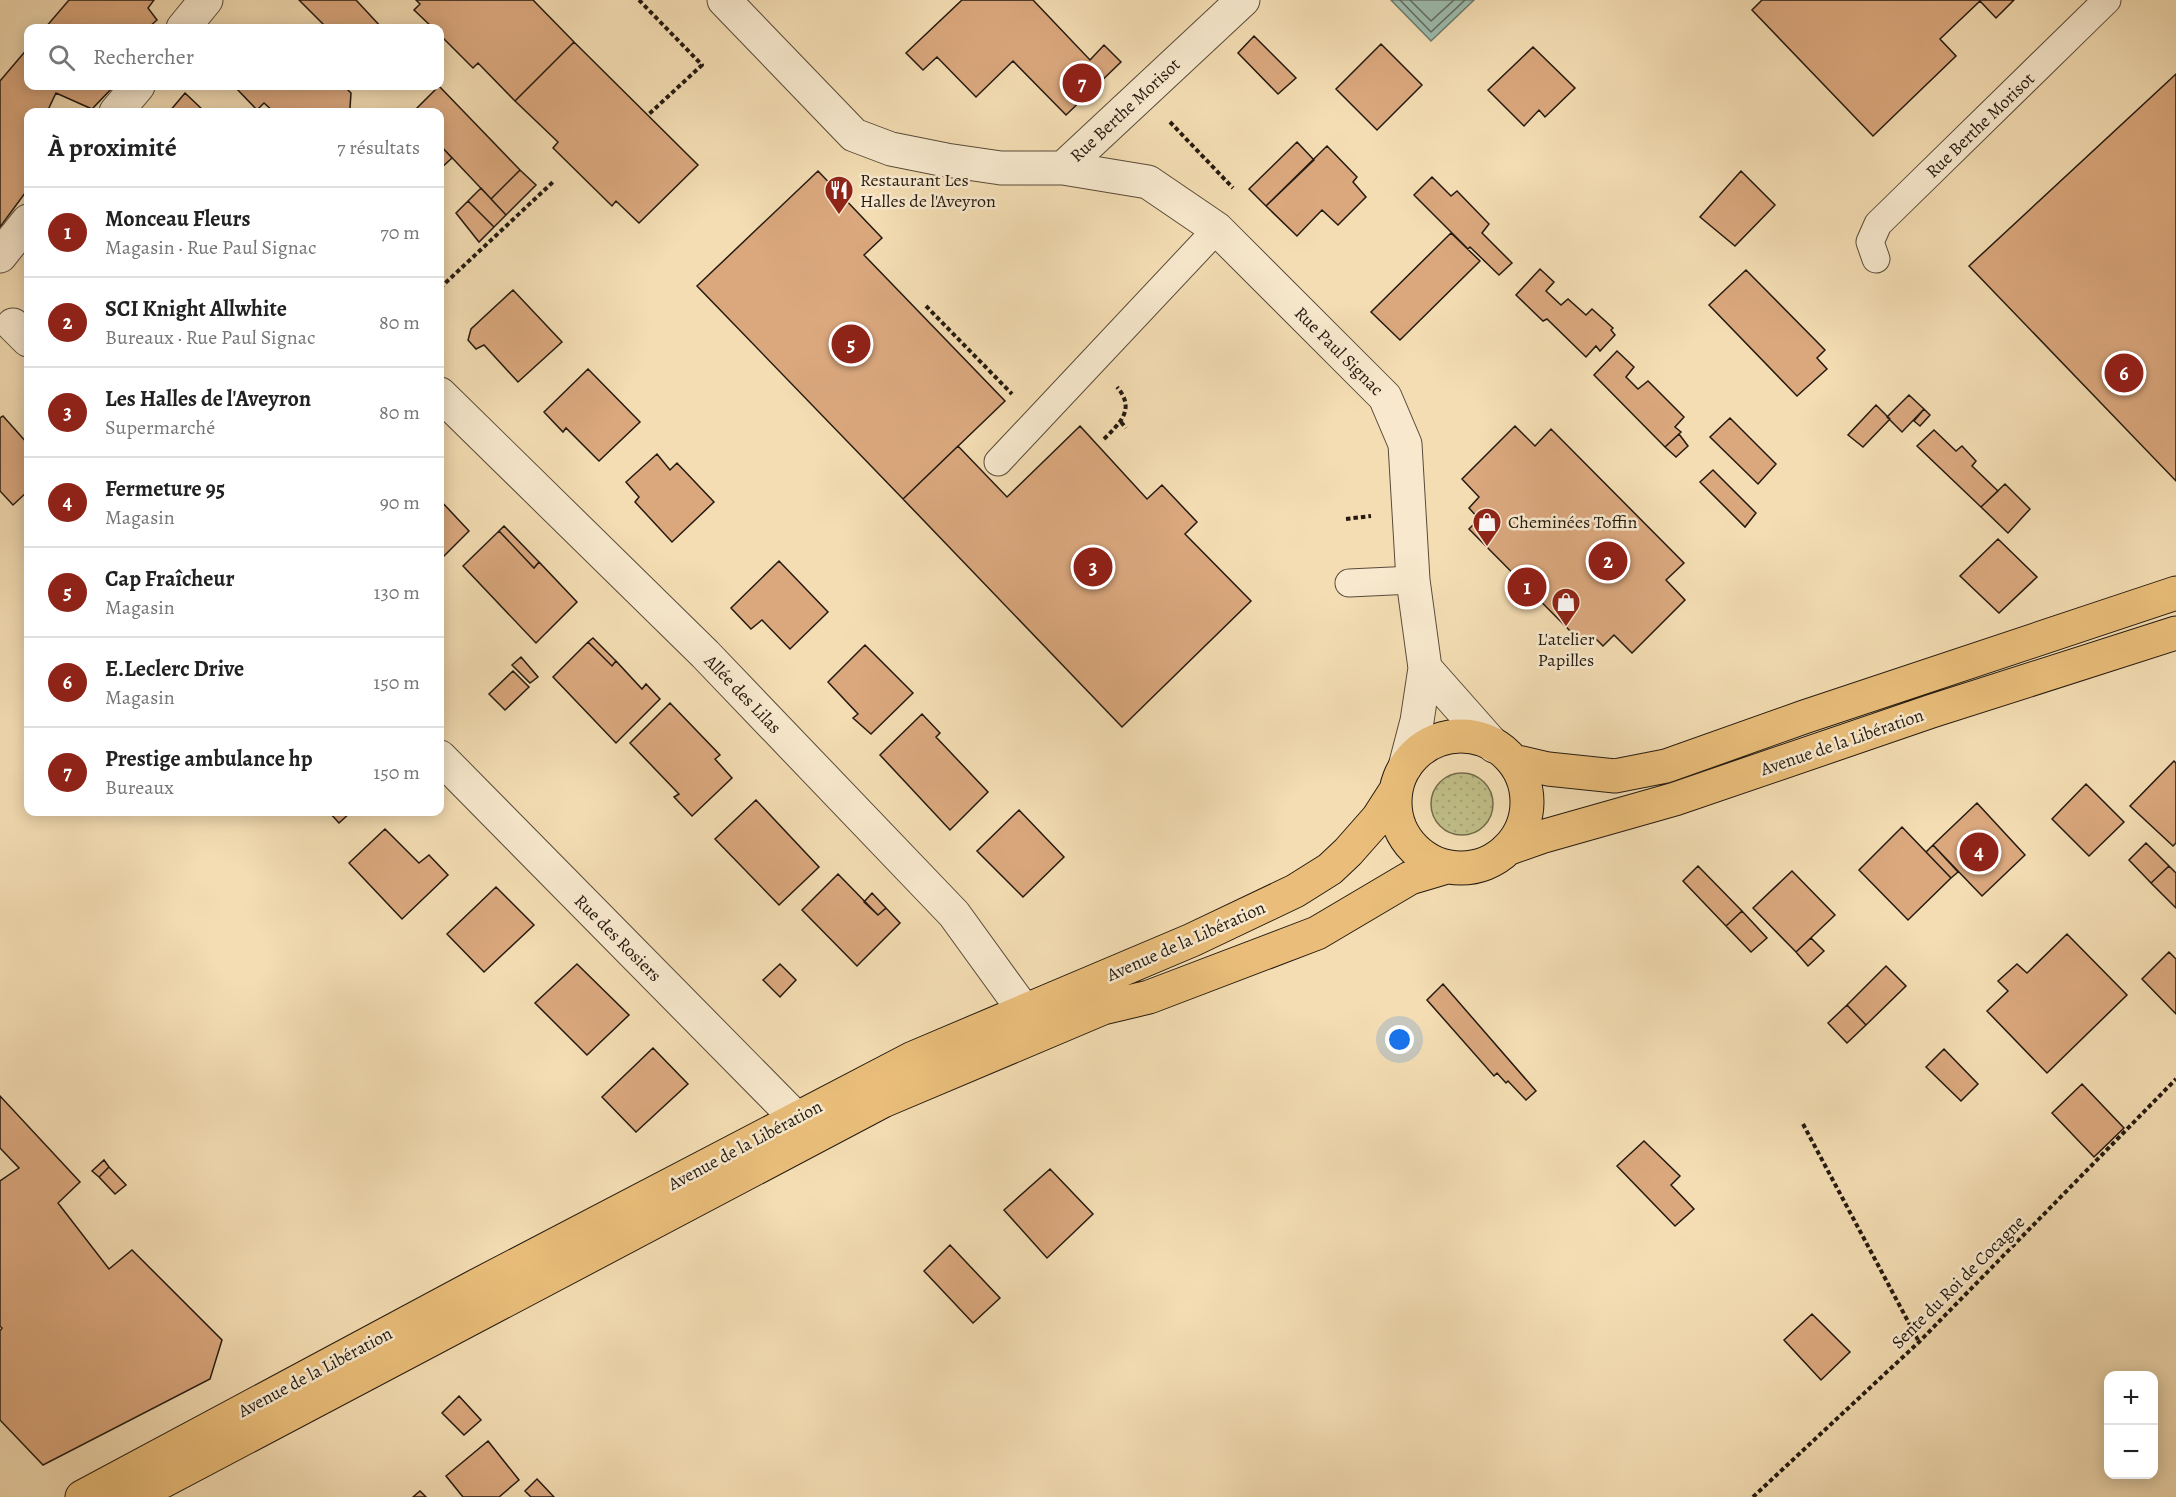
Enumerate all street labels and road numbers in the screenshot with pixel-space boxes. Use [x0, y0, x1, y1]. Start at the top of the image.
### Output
street label: Rue Berthe Morisot [1065, 53, 1185, 167]
street label: Rue Berthe Morisot [1920, 67, 2040, 183]
street label: Rue Paul Signac [1289, 301, 1389, 401]
street label: Allée des Lilas [698, 648, 787, 739]
street label: Avenue de la Libération [1756, 703, 1927, 782]
street label: Rue des Rosiers [569, 889, 667, 987]
street label: Avenue de la Libération [1102, 895, 1269, 987]
street label: Avenue de la Libération [663, 1094, 826, 1196]
street label: Sente du Roi de Cocagne [1886, 1210, 2030, 1354]
street label: Avenue de la Libération [233, 1321, 396, 1423]

